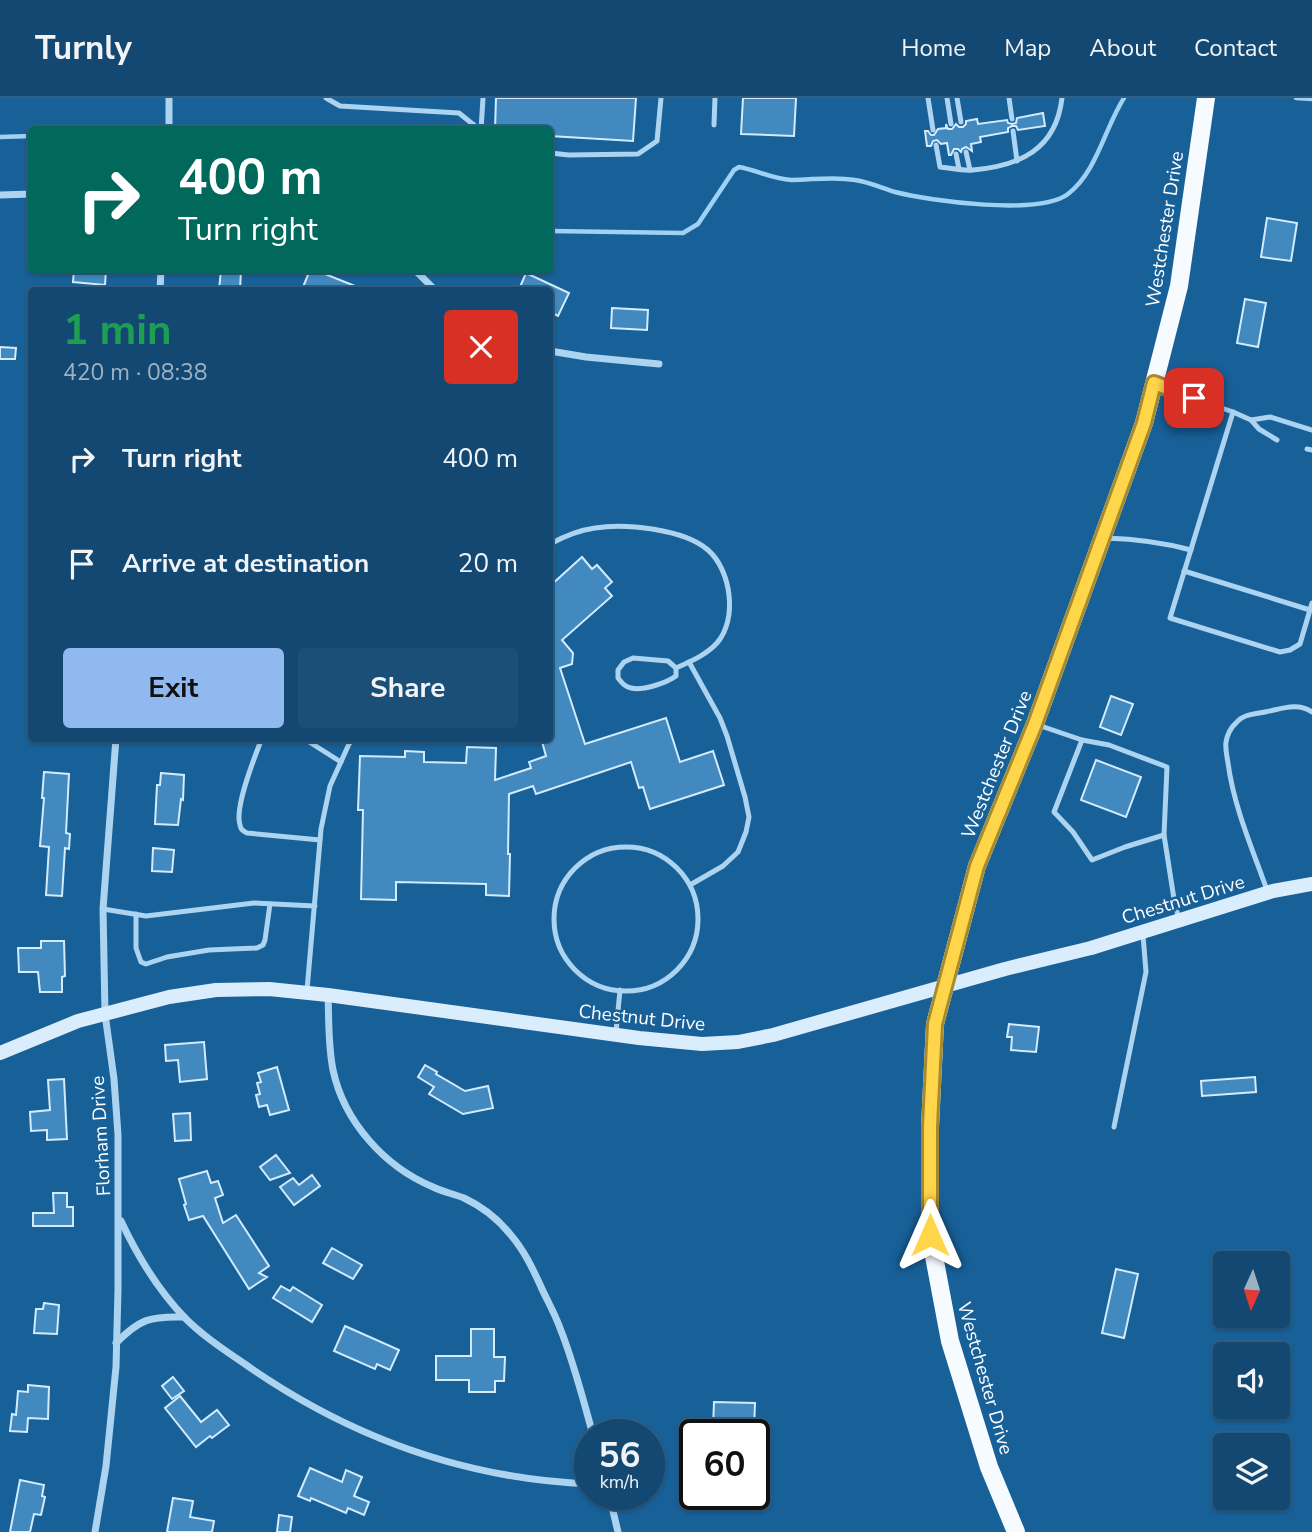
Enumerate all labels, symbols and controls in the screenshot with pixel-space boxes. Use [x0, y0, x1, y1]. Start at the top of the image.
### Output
text: Turnly [35, 26, 132, 71]
text: Home [901, 32, 966, 64]
text: Map [1004, 32, 1051, 64]
text: About [1089, 32, 1156, 64]
text: Contact [1194, 32, 1277, 64]
text: 400 m [178, 144, 322, 211]
street label: Westchester Drive [1140, 149, 1190, 309]
icon: right [63, 154, 154, 245]
text: Turn right [178, 208, 318, 251]
text: 1 min [63, 302, 172, 359]
button: close [444, 310, 518, 384]
text: 420 m · 08:38 [63, 357, 208, 388]
pin [1164, 368, 1224, 428]
icon: arrive [1175, 379, 1213, 417]
icon: right [63, 440, 101, 478]
text: Turn right [122, 441, 241, 476]
text: 400 m [442, 441, 518, 476]
icon: arrive [63, 545, 101, 583]
text: Arrive at destination [122, 546, 369, 581]
text: 20 m [458, 546, 518, 581]
button: Exit [63, 648, 284, 728]
button: Share [298, 648, 518, 728]
street label: Westchester Drive [955, 686, 1039, 842]
street label: Chestnut Drive [1119, 869, 1248, 931]
street label: Chestnut Drive [577, 998, 707, 1038]
street label: Florham Drive [85, 1075, 117, 1197]
position arrow [893, 1198, 967, 1272]
north arrow [1213, 1251, 1290, 1328]
map controls [1213, 1251, 1290, 1510]
street label: Westchester Drive [951, 1299, 1019, 1458]
button: sound [1213, 1342, 1290, 1419]
speed limit sign: 60 [679, 1419, 770, 1510]
text: 56 [598, 1432, 641, 1479]
button: layers [1213, 1433, 1290, 1510]
text: km/h [600, 1470, 639, 1494]

